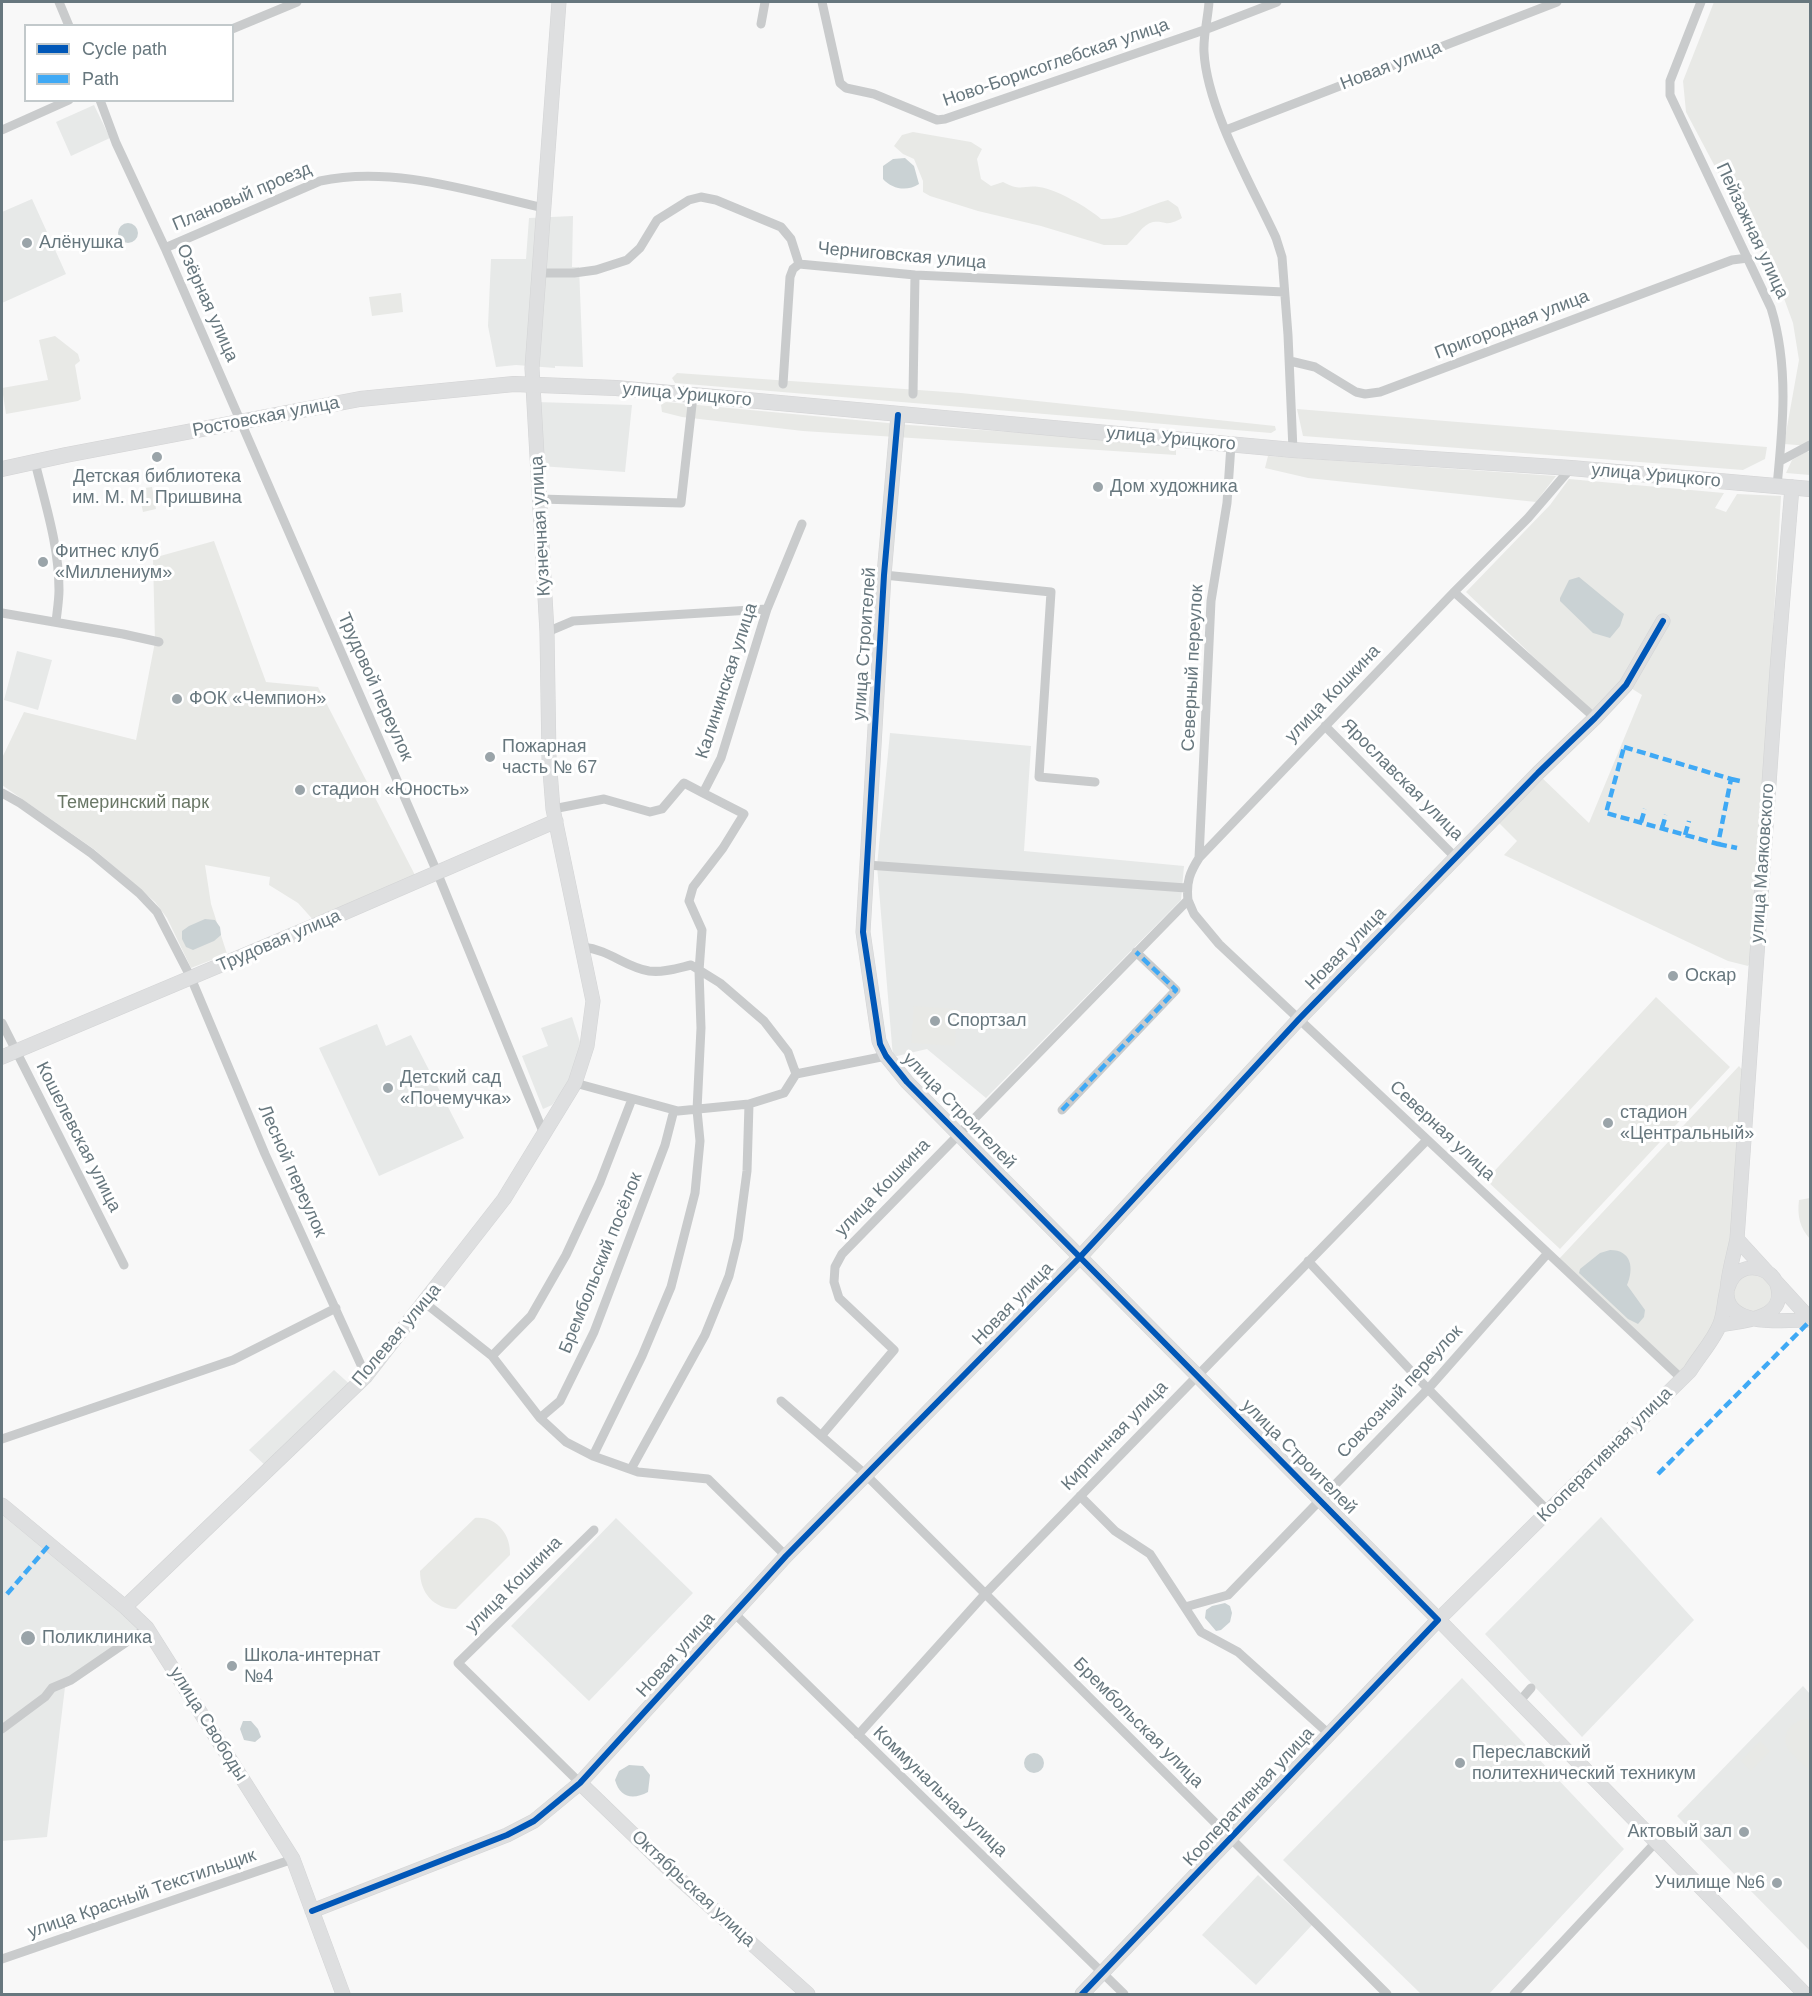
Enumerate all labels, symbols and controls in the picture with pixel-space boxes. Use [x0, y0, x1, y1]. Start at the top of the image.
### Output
street label: Ново-Борисоглебская улица [940, 14, 1172, 112]
legend [24, 24, 234, 102]
street label: Новая улица [1337, 37, 1445, 95]
text: Cycle path [82, 39, 167, 59]
text: Path [82, 69, 119, 89]
street label: Плановый проезд [169, 158, 315, 236]
street label: Пейзажная улица [1711, 160, 1793, 302]
place label: Алёнушка [39, 232, 123, 254]
marker: Алёнушка [20, 236, 34, 250]
street label: Черниговская улица [817, 238, 987, 274]
street label: Озёрная улица [171, 241, 243, 365]
street label: Пригородная улица [1432, 286, 1592, 364]
street label: улица Урицкого [621, 379, 753, 411]
street label: Ростовская улица [191, 392, 341, 442]
street label: улица Урицкого [1105, 423, 1237, 455]
marker: Детская библиотека им. М. М. Пришвина [150, 450, 164, 464]
street label: Кузнечная улица [527, 455, 555, 597]
street label: улица Урицкого [1590, 460, 1722, 492]
place label: Детская библиотека им. М. М. Пришвина [72, 466, 242, 508]
place label: Дом художника [1110, 476, 1238, 498]
marker: Дом художника [1091, 480, 1105, 494]
place label: Фитнес клуб «Миллениум» [55, 541, 172, 584]
marker: Фитнес клуб «Миллениум» [36, 555, 50, 569]
street label: улица Строителей [849, 567, 881, 721]
street label: Северный переулок [1178, 584, 1208, 752]
street label: Калининская улица [692, 600, 762, 762]
street label: Трудовой переулок [333, 610, 417, 764]
street label: улица Кошкина [1281, 641, 1385, 747]
place label: ФОК «Чемпион» [189, 688, 326, 710]
marker: ФОК «Чемпион» [170, 692, 184, 706]
street label: Ярославская улица [1337, 715, 1467, 845]
place label: Пожарная часть № 67 [502, 736, 597, 778]
marker: Пожарная часть № 67 [483, 750, 497, 764]
place label: стадион «Юность» [312, 779, 469, 801]
street label: улица Маяковского [1747, 782, 1779, 944]
marker: стадион «Юность» [293, 783, 307, 797]
park label: Темеринский парк [57, 792, 209, 814]
street label: Новая улица [1301, 903, 1391, 995]
street label: Трудовая улица [214, 905, 344, 977]
place label: Оскар [1685, 965, 1736, 987]
marker: Оскар [1666, 969, 1680, 983]
place label: Спортзал [947, 1010, 1026, 1032]
marker: Спортзал [928, 1014, 942, 1028]
street label: улица Строителей [898, 1048, 1020, 1174]
street label: Кошелевская улица [31, 1058, 125, 1216]
place label: Детский сад «Почемучка» [400, 1067, 511, 1110]
street label: Северная улица [1385, 1077, 1499, 1185]
marker: Детский сад «Почемучка» [381, 1081, 395, 1095]
street label: Лесной переулок [253, 1101, 331, 1241]
place label: стадион «Центральный» [1620, 1102, 1754, 1144]
marker: стадион «Центральный» [1601, 1116, 1615, 1130]
street label: улица Кошкина [831, 1135, 935, 1241]
street label: Брембольский посёлок [555, 1169, 647, 1357]
street label: Новая улица [968, 1258, 1058, 1350]
street label: Полевая улица [348, 1280, 446, 1390]
street label: Совхозный переулок [1333, 1321, 1467, 1463]
street label: Кирпичная улица [1057, 1377, 1173, 1495]
street label: Кооперативная улица [1533, 1383, 1677, 1527]
street label: улица Строителей [1237, 1395, 1361, 1519]
street label: улица Кошкина [461, 1532, 567, 1638]
street label: Новая улица [632, 1608, 720, 1702]
place label: Поликлиника [42, 1627, 152, 1649]
marker: Поликлиника [19, 1629, 37, 1647]
place label: Школа-интернат №4 [244, 1645, 381, 1688]
street label: Брембольская улица [1068, 1653, 1208, 1793]
marker: Школа-интернат №4 [225, 1659, 239, 1673]
street label: улица Свободы [164, 1663, 252, 1785]
street label: Коммунальная улица [868, 1722, 1012, 1862]
street label: Кооперативная улица [1179, 1723, 1319, 1871]
place label: Переславский политехнический техникум [1472, 1742, 1696, 1784]
marker: Переславский политехнический техникум [1453, 1756, 1467, 1770]
place label: Актовый зал [1628, 1821, 1732, 1843]
marker: Актовый зал [1737, 1825, 1751, 1839]
street label: Октябрьская улица [627, 1826, 759, 1952]
street label: улица Красный Текстильщик [25, 1845, 259, 1943]
place label: Училище №6 [1655, 1872, 1765, 1894]
marker: Училище №6 [1770, 1876, 1784, 1890]

